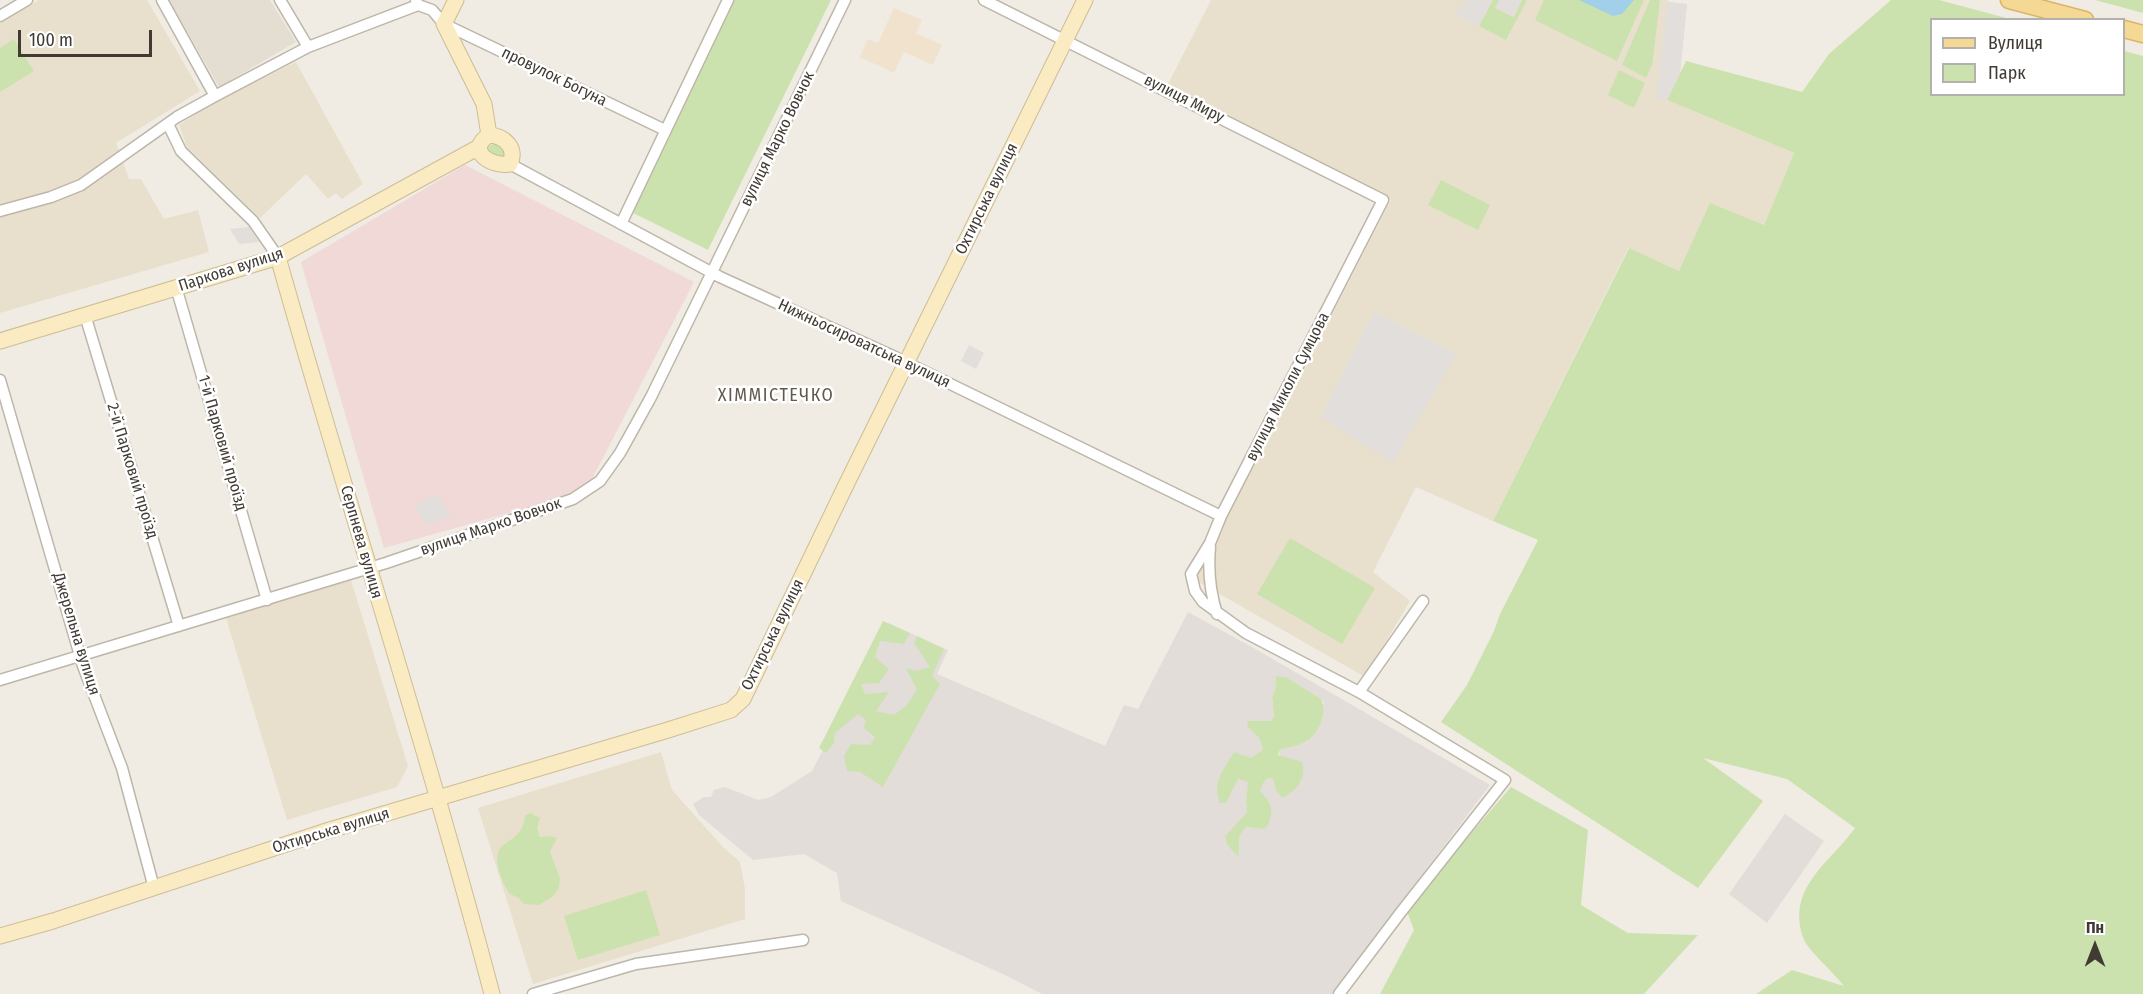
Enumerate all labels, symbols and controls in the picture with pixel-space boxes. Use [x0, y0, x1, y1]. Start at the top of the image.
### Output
scale bar [21, 18, 154, 56]
legend [1930, 18, 2125, 96]
text: 100 m [29, 29, 73, 51]
text: Вулиця [1988, 32, 2043, 54]
street label: провулок Богуна [498, 43, 610, 111]
text: Парк [1988, 62, 2026, 84]
street label: вулиця Марко Вовчок [737, 68, 819, 210]
street label: вулиця Миру [1141, 71, 1227, 127]
street label: Охтирська вулиця [952, 140, 1022, 258]
street label: Паркова вулиця [176, 244, 286, 296]
street label: Нижньосироватська вулиця [775, 296, 953, 392]
street label: вулиця Миколи Сумцова [1242, 309, 1334, 465]
street label: 1-й Парковий проїзд [194, 373, 250, 513]
district label: ХІММІСТЕЧКО [718, 385, 834, 407]
street label: 2-й Парковий проїзд [102, 401, 162, 541]
street label: Серпнева вулиця [336, 483, 386, 601]
street label: вулиця Марко Вовчок [418, 494, 564, 560]
street label: Джерельна вулиця [48, 571, 104, 697]
street label: Охтирська вулиця [738, 576, 808, 694]
street label: Охтирська вулиця [270, 804, 392, 858]
north arrow [2065, 916, 2125, 976]
text: Пн [2086, 918, 2104, 937]

